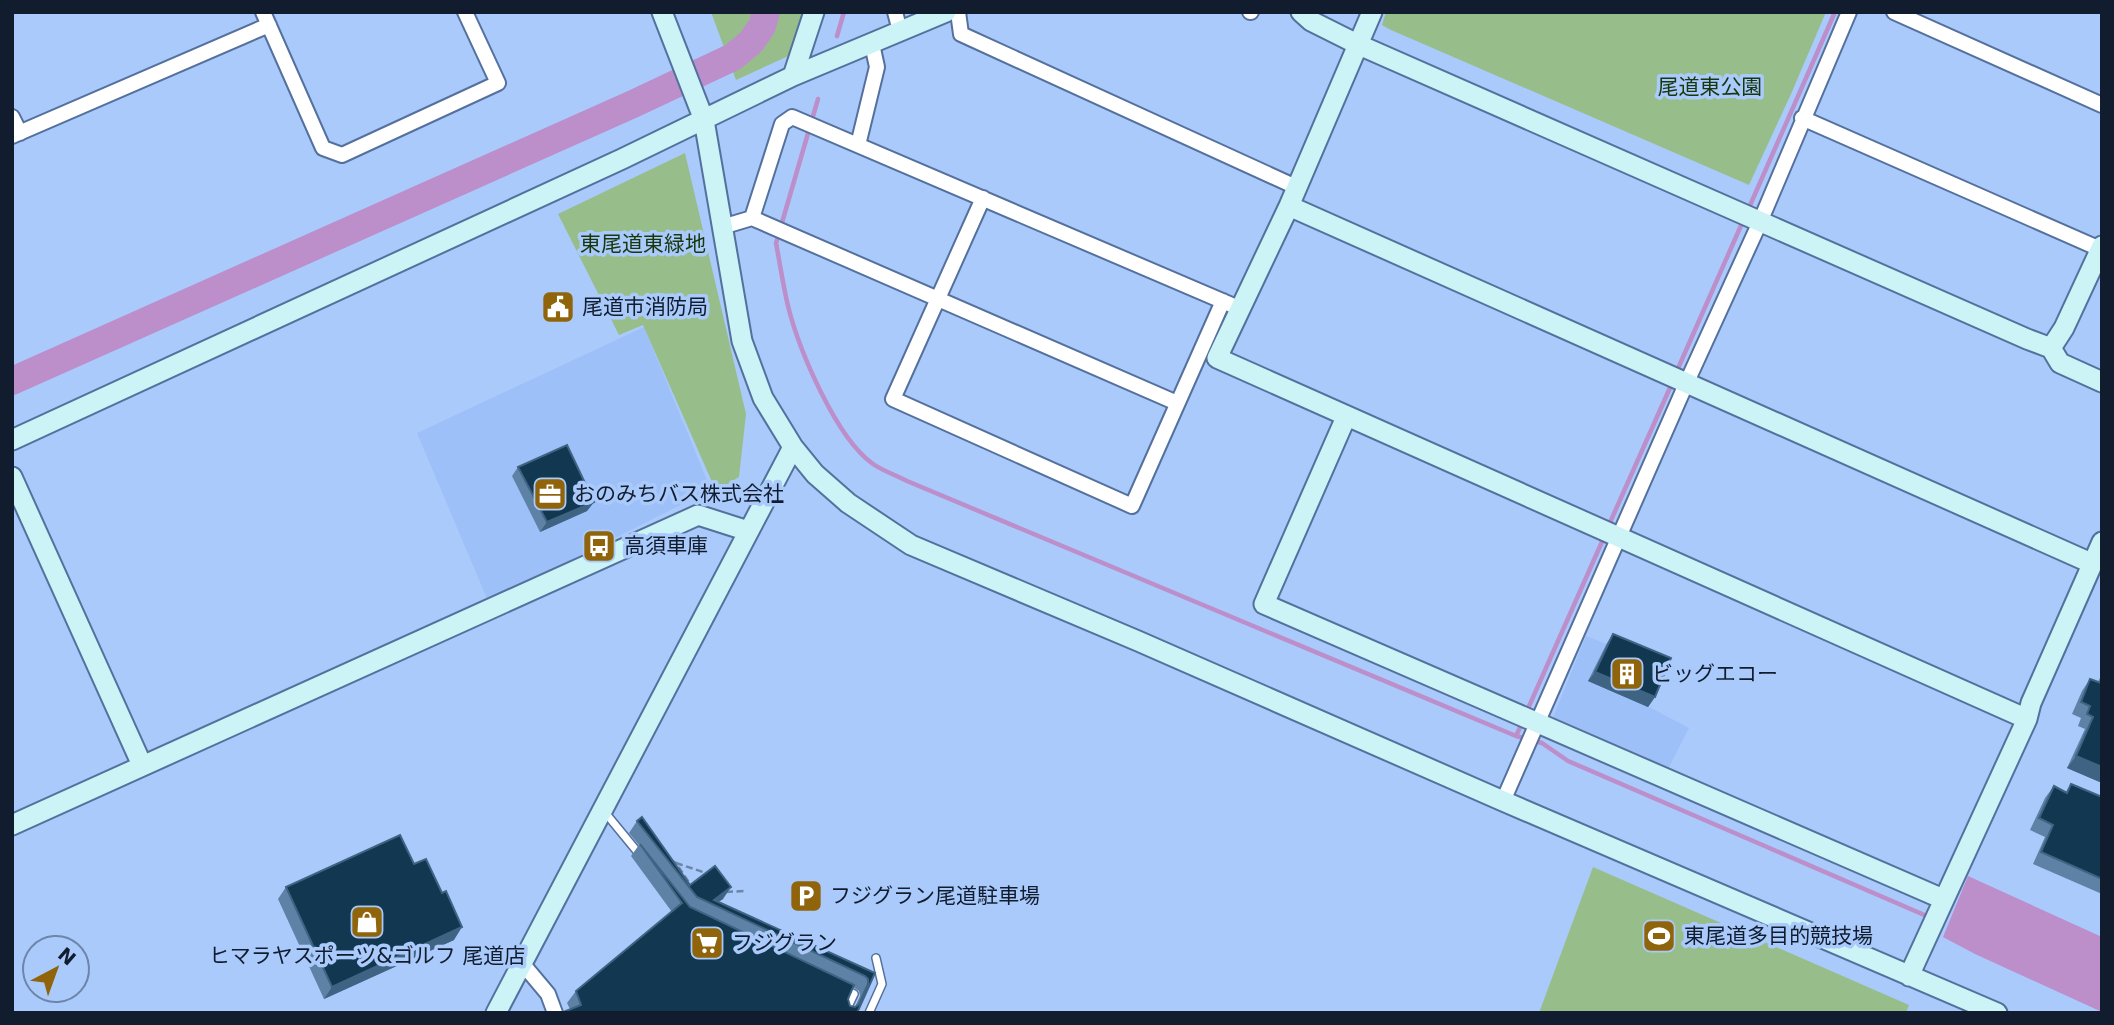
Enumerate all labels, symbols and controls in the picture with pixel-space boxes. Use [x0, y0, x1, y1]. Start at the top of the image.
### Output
park label: 尾道東公園 [1658, 75, 1763, 99]
park label: 東尾道東緑地 [580, 232, 706, 256]
public building icon: 尾道市消防局 [539, 288, 577, 326]
place label: 尾道市消防局 [582, 295, 708, 319]
office icon: おのみちバス株式会社 [531, 475, 569, 513]
place label: おのみちバス株式会社 [574, 482, 784, 506]
bus stop icon: 高須車庫 [580, 527, 618, 565]
place label: 高須車庫 [624, 534, 708, 558]
building icon: ビッグエコー [1608, 655, 1646, 693]
place label: ビッグエコー [1652, 662, 1778, 686]
parking icon: フジグラン尾道駐車場 [787, 877, 825, 915]
place label: フジグラン尾道駐車場 [830, 884, 1040, 908]
shop icon: ヒマラヤスポーツ&ゴルフ 尾道店 [348, 903, 386, 941]
sports icon: 東尾道多目的競技場 [1640, 917, 1678, 955]
supermarket icon: フジグラン [688, 924, 726, 962]
place label: 東尾道多目的競技場 [1684, 924, 1873, 948]
place label: フジグラン [732, 931, 837, 955]
north arrow [21, 934, 91, 1004]
text: N [54, 943, 80, 970]
place label: ヒマラヤスポーツ&ゴルフ 尾道店 [209, 944, 525, 968]

